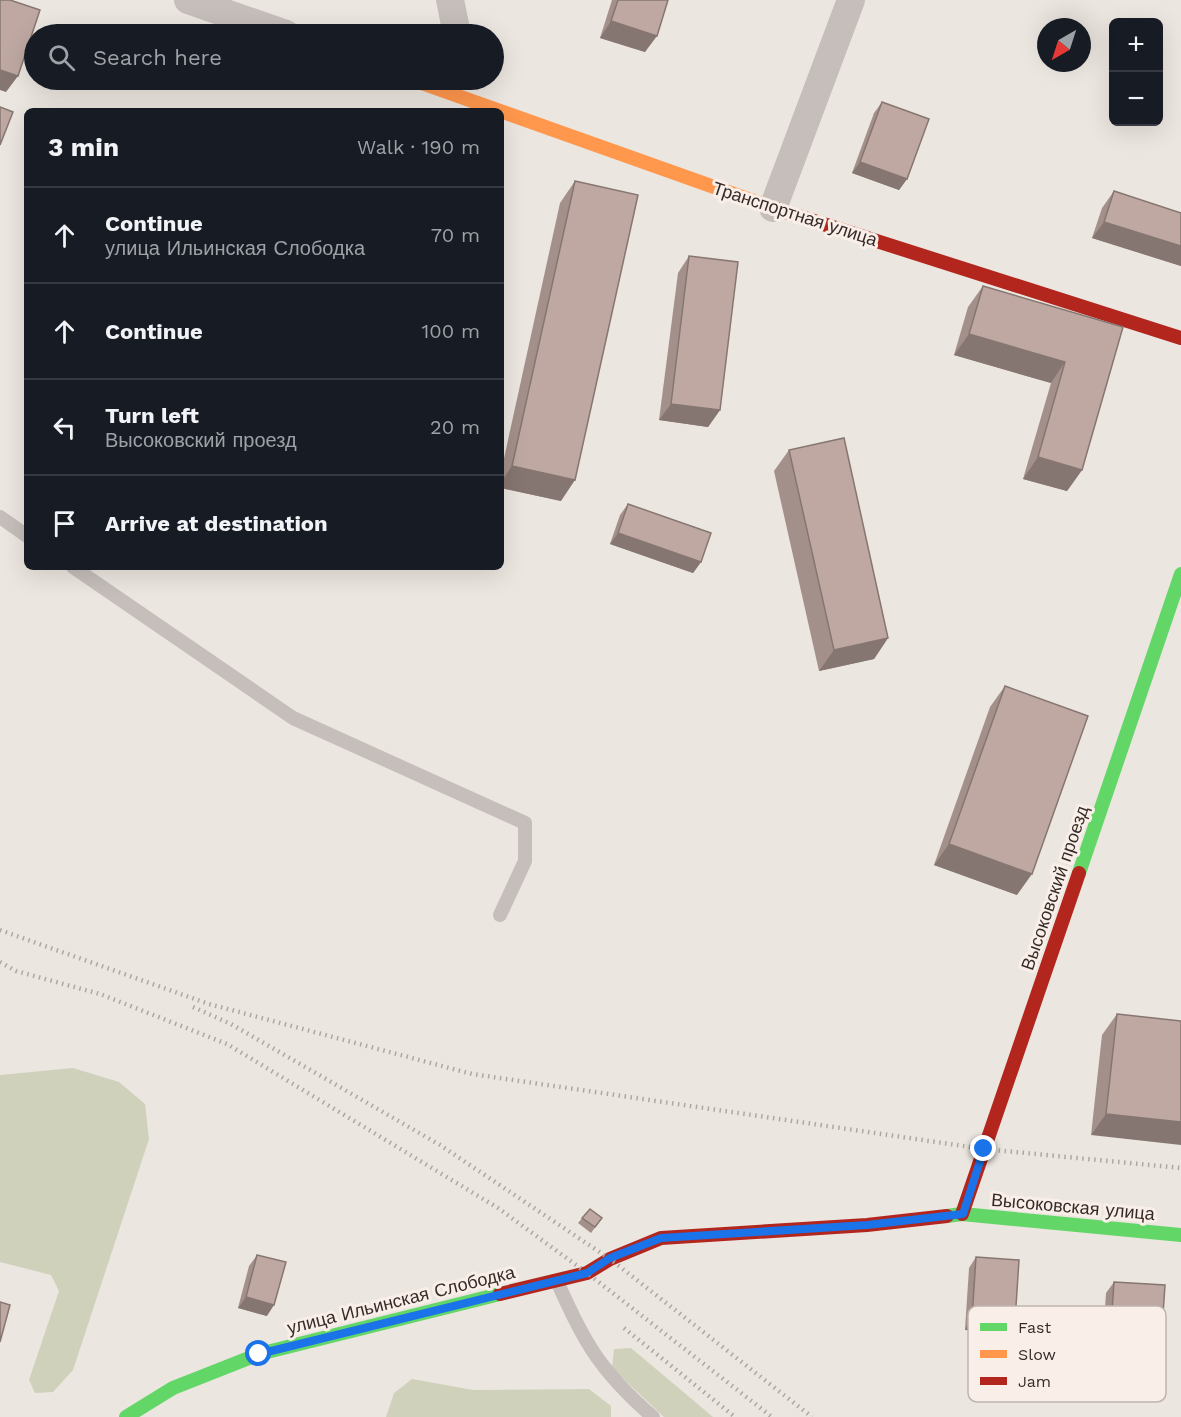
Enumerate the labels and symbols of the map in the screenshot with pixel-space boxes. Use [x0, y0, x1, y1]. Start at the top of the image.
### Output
north arrow [1037, 18, 1091, 72]
street label: Транспортная улица [710, 177, 881, 250]
street label: Высоковский проезд [1017, 802, 1093, 973]
route end [970, 1135, 996, 1161]
street label: Высоковская улица [990, 1189, 1157, 1224]
street label: улица Ильинская Слободка [285, 1261, 518, 1338]
legend [968, 1306, 1166, 1402]
text: Fast [1018, 1318, 1051, 1337]
route start [245, 1340, 271, 1366]
text: Slow [1018, 1345, 1056, 1364]
text: Jam [1018, 1372, 1051, 1391]

